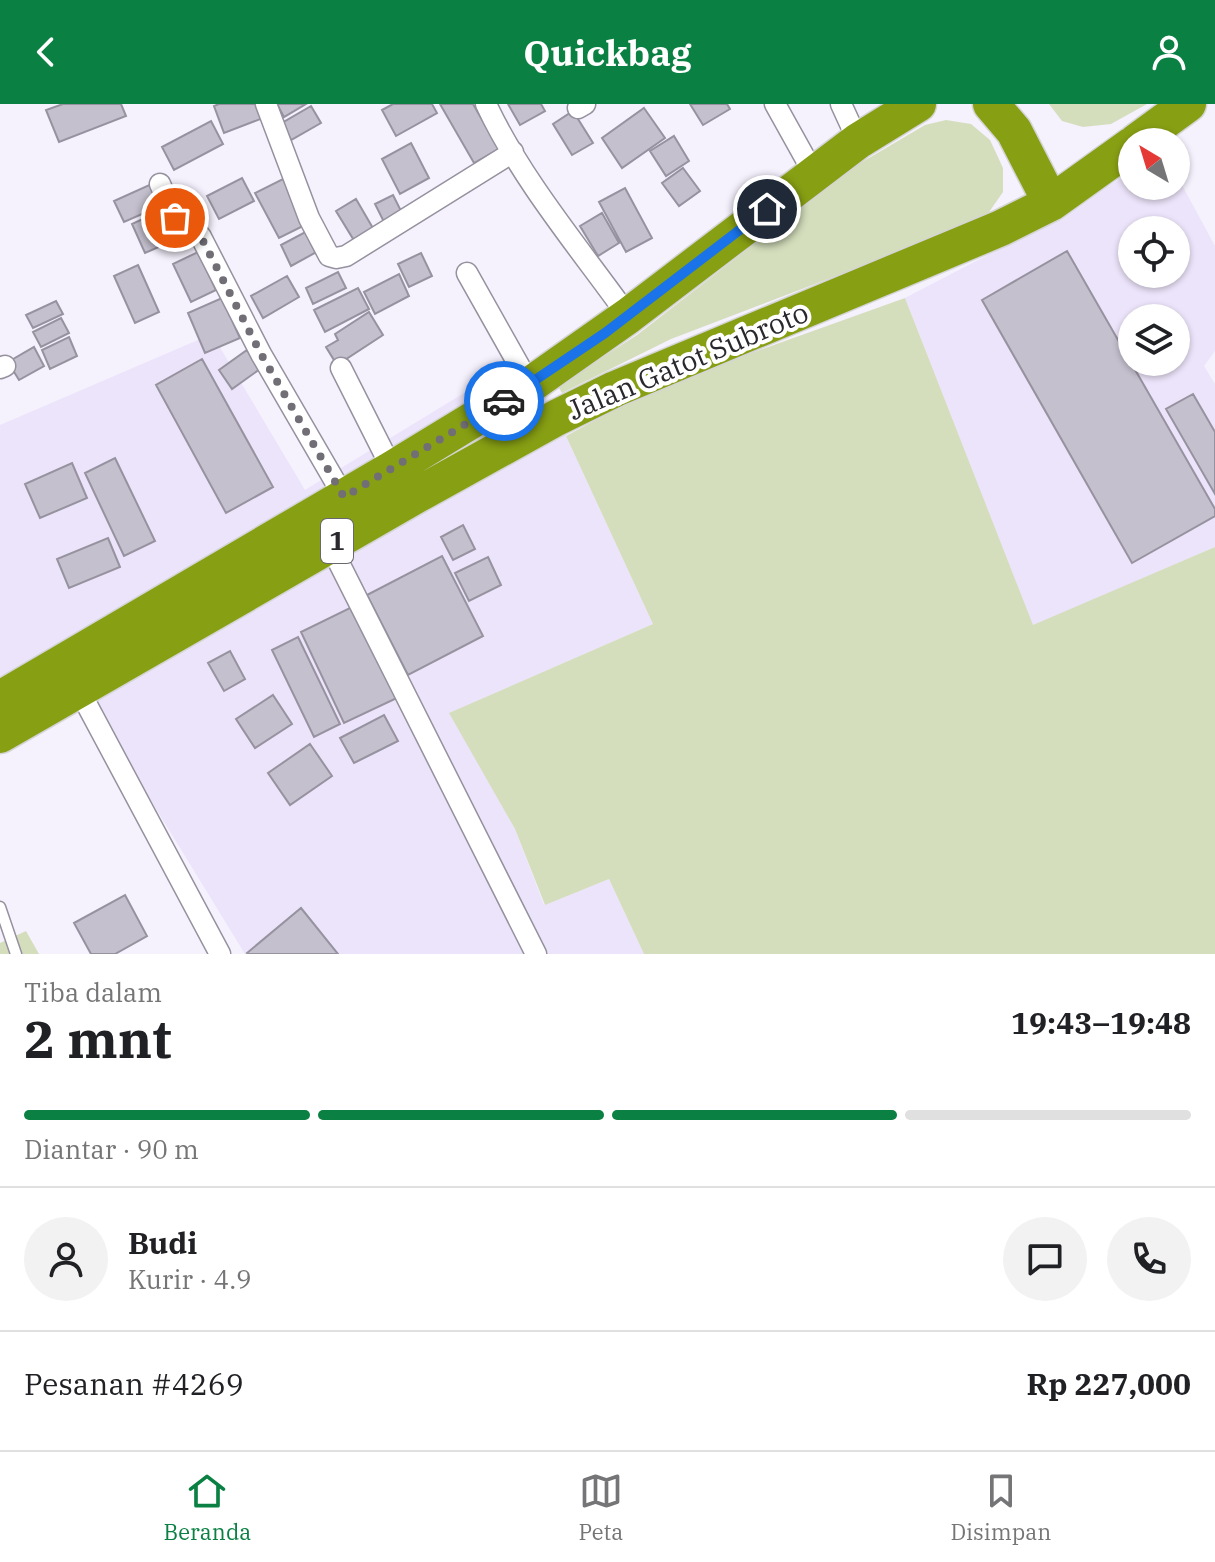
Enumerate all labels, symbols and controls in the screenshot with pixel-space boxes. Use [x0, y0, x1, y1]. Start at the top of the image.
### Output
text: Quickbag [523, 29, 692, 76]
icon: back [24, 30, 68, 74]
icon: person [1147, 30, 1191, 74]
north arrow [1118, 128, 1190, 200]
map controls [1118, 128, 1190, 376]
pin [733, 175, 801, 243]
pin [141, 184, 209, 252]
icon: home [745, 187, 789, 231]
icon: bag [153, 196, 197, 240]
button: locate [1118, 216, 1190, 288]
street label: Jalan Gatot Subroto [562, 293, 814, 428]
button: layers [1118, 304, 1190, 376]
courier [464, 361, 544, 441]
icon: car [482, 379, 526, 423]
road number: 1 [321, 519, 353, 563]
text: Tiba dalam [24, 975, 162, 1009]
text: 19:43–19:48 [1011, 1003, 1191, 1042]
text: 2 mnt [24, 1005, 172, 1072]
text: Diantar · 90 m [24, 1132, 199, 1166]
button: person [24, 1217, 108, 1301]
button: chat [1003, 1217, 1087, 1301]
button: phone [1107, 1217, 1191, 1301]
text: Budi [128, 1223, 197, 1262]
text: Kurir · 4.9 [128, 1262, 252, 1296]
text: Pesanan #4269 [24, 1364, 244, 1403]
text: Rp 227,000 [1027, 1364, 1191, 1403]
tab: Beranda [164, 1469, 251, 1546]
tab: Peta [578, 1469, 623, 1546]
tab: Disimpan [951, 1469, 1051, 1546]

